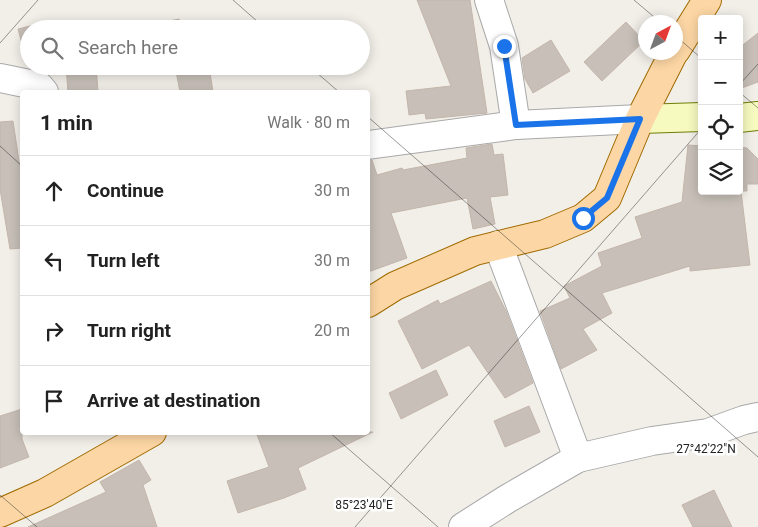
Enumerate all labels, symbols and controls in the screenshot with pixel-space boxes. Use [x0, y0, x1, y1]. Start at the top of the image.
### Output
north arrow [638, 15, 683, 60]
map controls [698, 15, 743, 195]
button: + [698, 15, 743, 60]
search box [20, 20, 370, 75]
icon: search [38, 34, 66, 62]
route end [493, 35, 516, 58]
text: Search here [78, 36, 178, 59]
button: − [698, 60, 743, 105]
button: locate [698, 105, 743, 150]
text: 1 min [40, 111, 93, 135]
text: Walk · 80 m [267, 113, 350, 132]
button: layers [698, 150, 743, 195]
icon: ahead [40, 177, 68, 205]
text: Continue [87, 179, 164, 202]
text: 30 m [314, 181, 350, 200]
route start [572, 207, 595, 230]
icon: left [40, 247, 68, 275]
text: Turn left [87, 249, 160, 272]
text: 30 m [314, 251, 350, 270]
icon: right [40, 317, 68, 345]
text: Turn right [87, 319, 171, 342]
text: 20 m [314, 321, 350, 340]
icon: arrive [40, 387, 68, 415]
text: Arrive at destination [87, 389, 260, 412]
text: 27°42'22"N [676, 442, 736, 456]
text: 85°23'40"E [335, 498, 393, 512]

